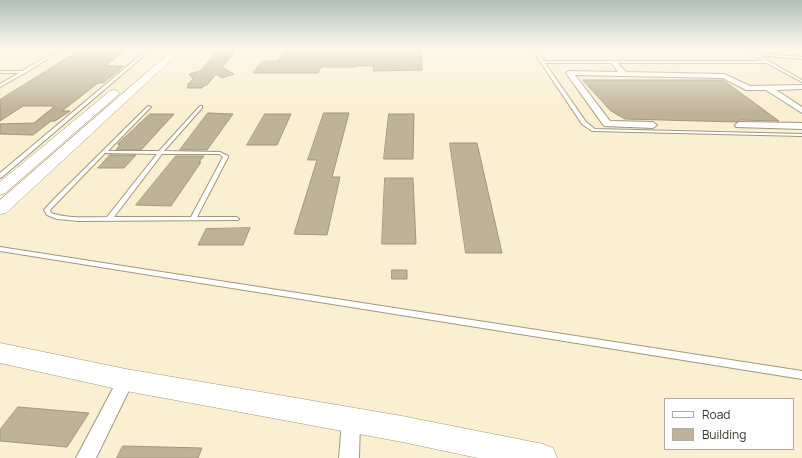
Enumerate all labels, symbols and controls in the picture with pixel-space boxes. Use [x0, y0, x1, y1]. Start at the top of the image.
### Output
legend [664, 398, 794, 450]
text: Road [702, 406, 730, 423]
text: Building [702, 426, 746, 443]

